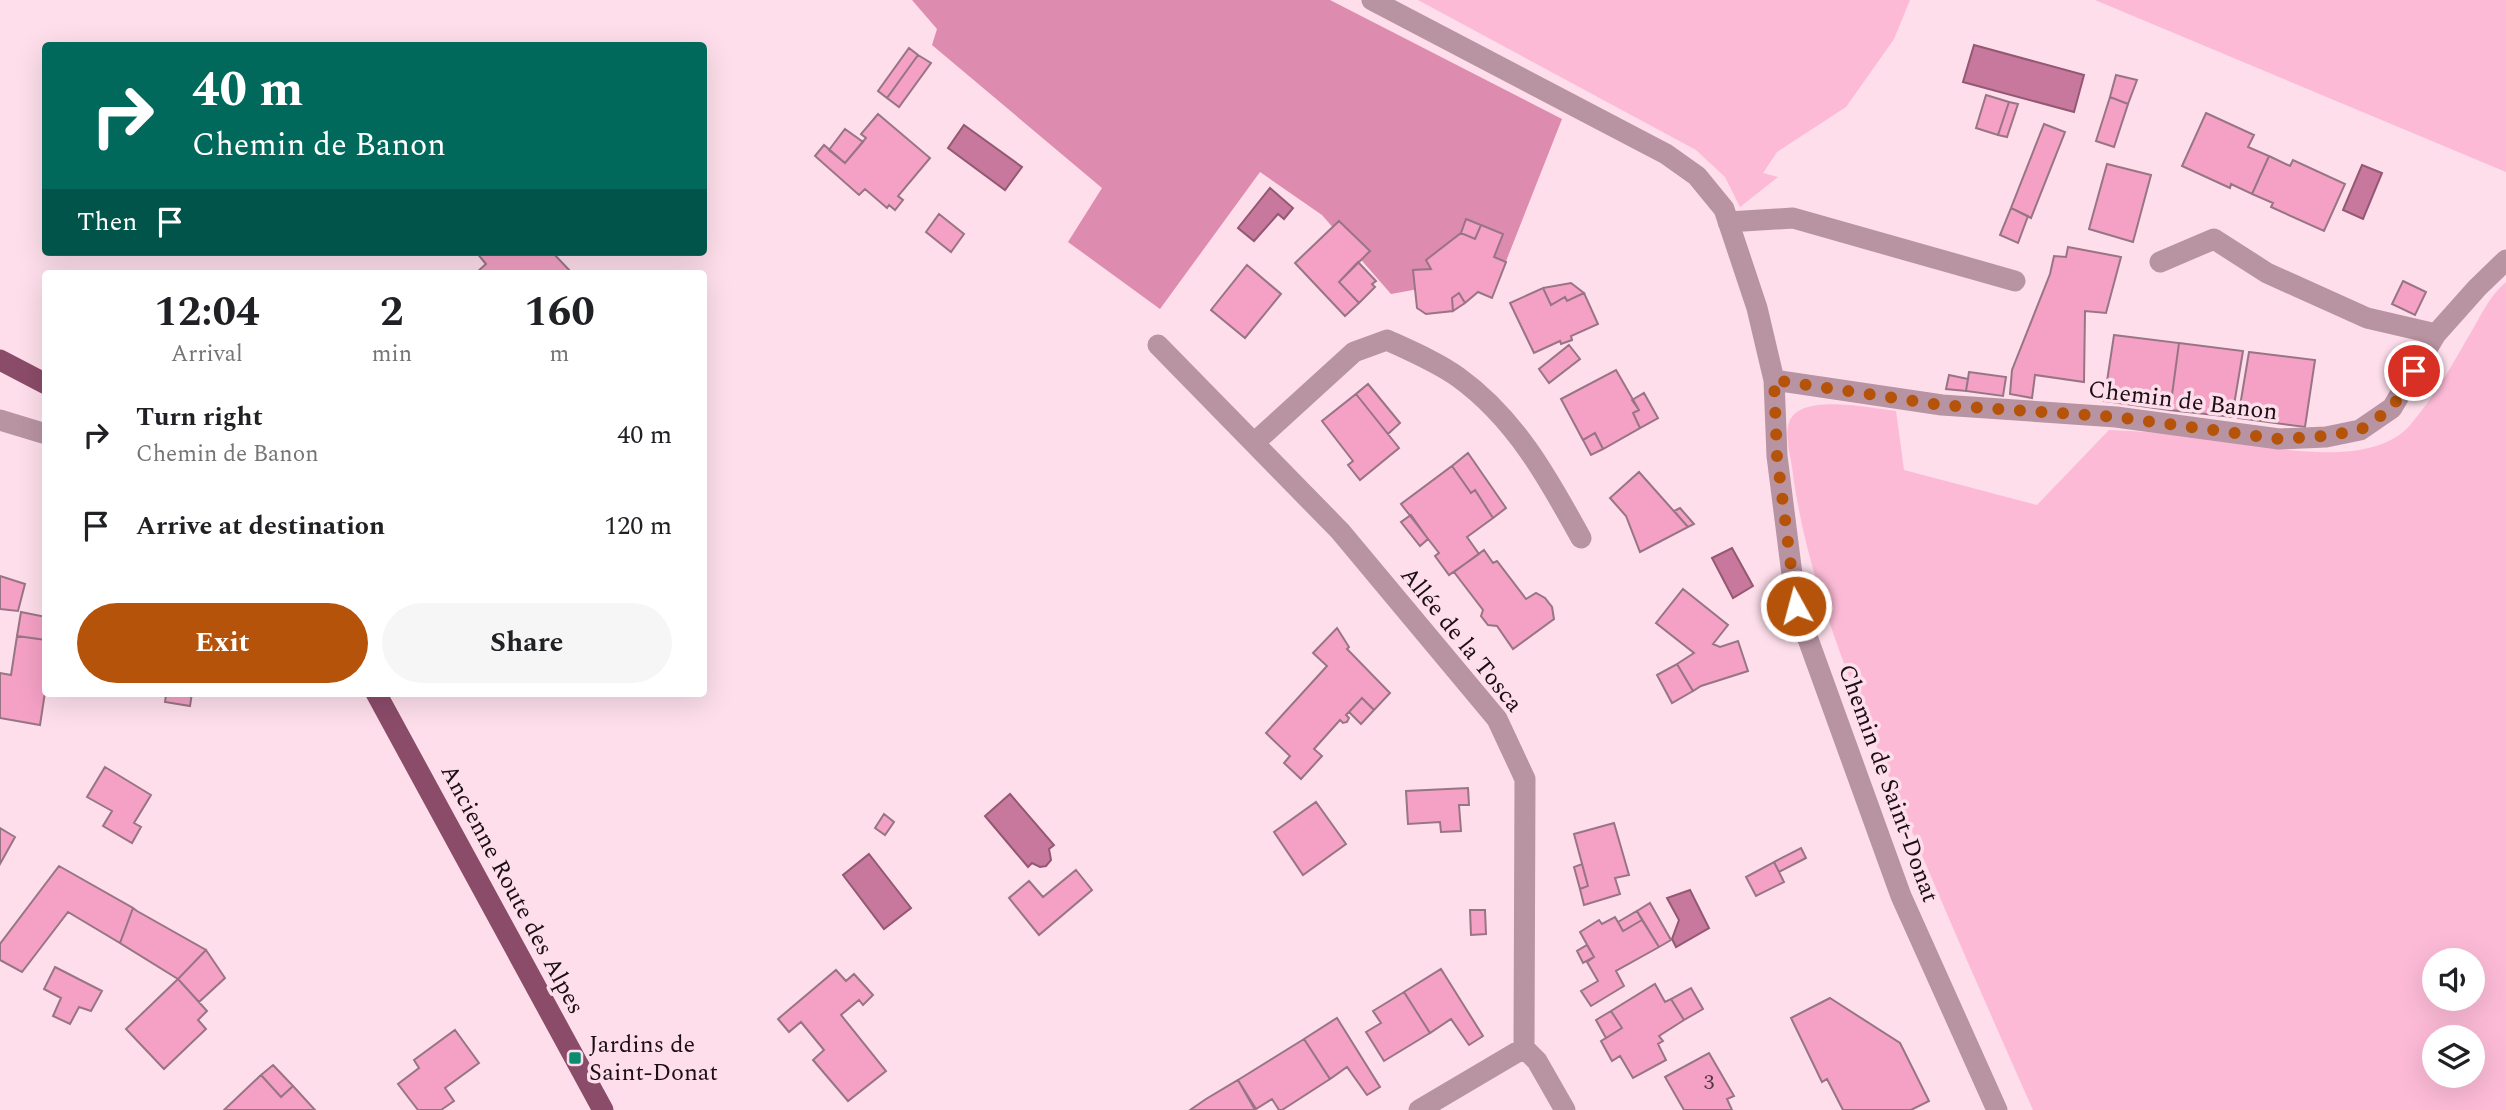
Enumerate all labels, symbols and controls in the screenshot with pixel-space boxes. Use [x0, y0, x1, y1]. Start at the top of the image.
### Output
text: 40 m [192, 53, 303, 128]
icon: right [77, 70, 168, 161]
text: Chemin de Banon [192, 121, 446, 170]
text: Then [77, 202, 137, 242]
icon: arrive [151, 203, 189, 241]
text: 12:04 [154, 281, 260, 344]
text: 2 [380, 281, 404, 344]
text: 160 [524, 281, 595, 344]
text: Arrival [171, 337, 243, 372]
text: min [372, 337, 412, 372]
text: m [550, 337, 569, 372]
pin [2384, 341, 2444, 401]
icon: arrive [2395, 352, 2433, 390]
street label: Chemin de Banon [2086, 372, 2280, 430]
text: Turn right [136, 397, 263, 437]
text: 40 m [617, 415, 672, 455]
icon: right [77, 416, 115, 454]
text: Chemin de Banon [136, 437, 319, 472]
text: Arrive at destination [136, 506, 385, 546]
text: 120 m [604, 506, 672, 546]
icon: arrive [77, 507, 115, 545]
street label: Allée de la Tosca [1391, 559, 1532, 721]
position arrow [1759, 569, 1833, 643]
button: Exit [77, 603, 368, 683]
button: Share [382, 603, 672, 683]
street label: Chemin de Saint-Donat [1828, 659, 1948, 907]
street label: Ancienne Route des Alpes [431, 758, 593, 1021]
map controls [2422, 948, 2485, 1088]
button: sound [2422, 948, 2485, 1011]
button: layers [2422, 1025, 2485, 1088]
place label: Jardins de Saint-Donat [589, 1027, 718, 1091]
marker: Jardins de Saint-Donat [567, 1050, 583, 1066]
house number: 3 [1704, 1067, 1715, 1099]

